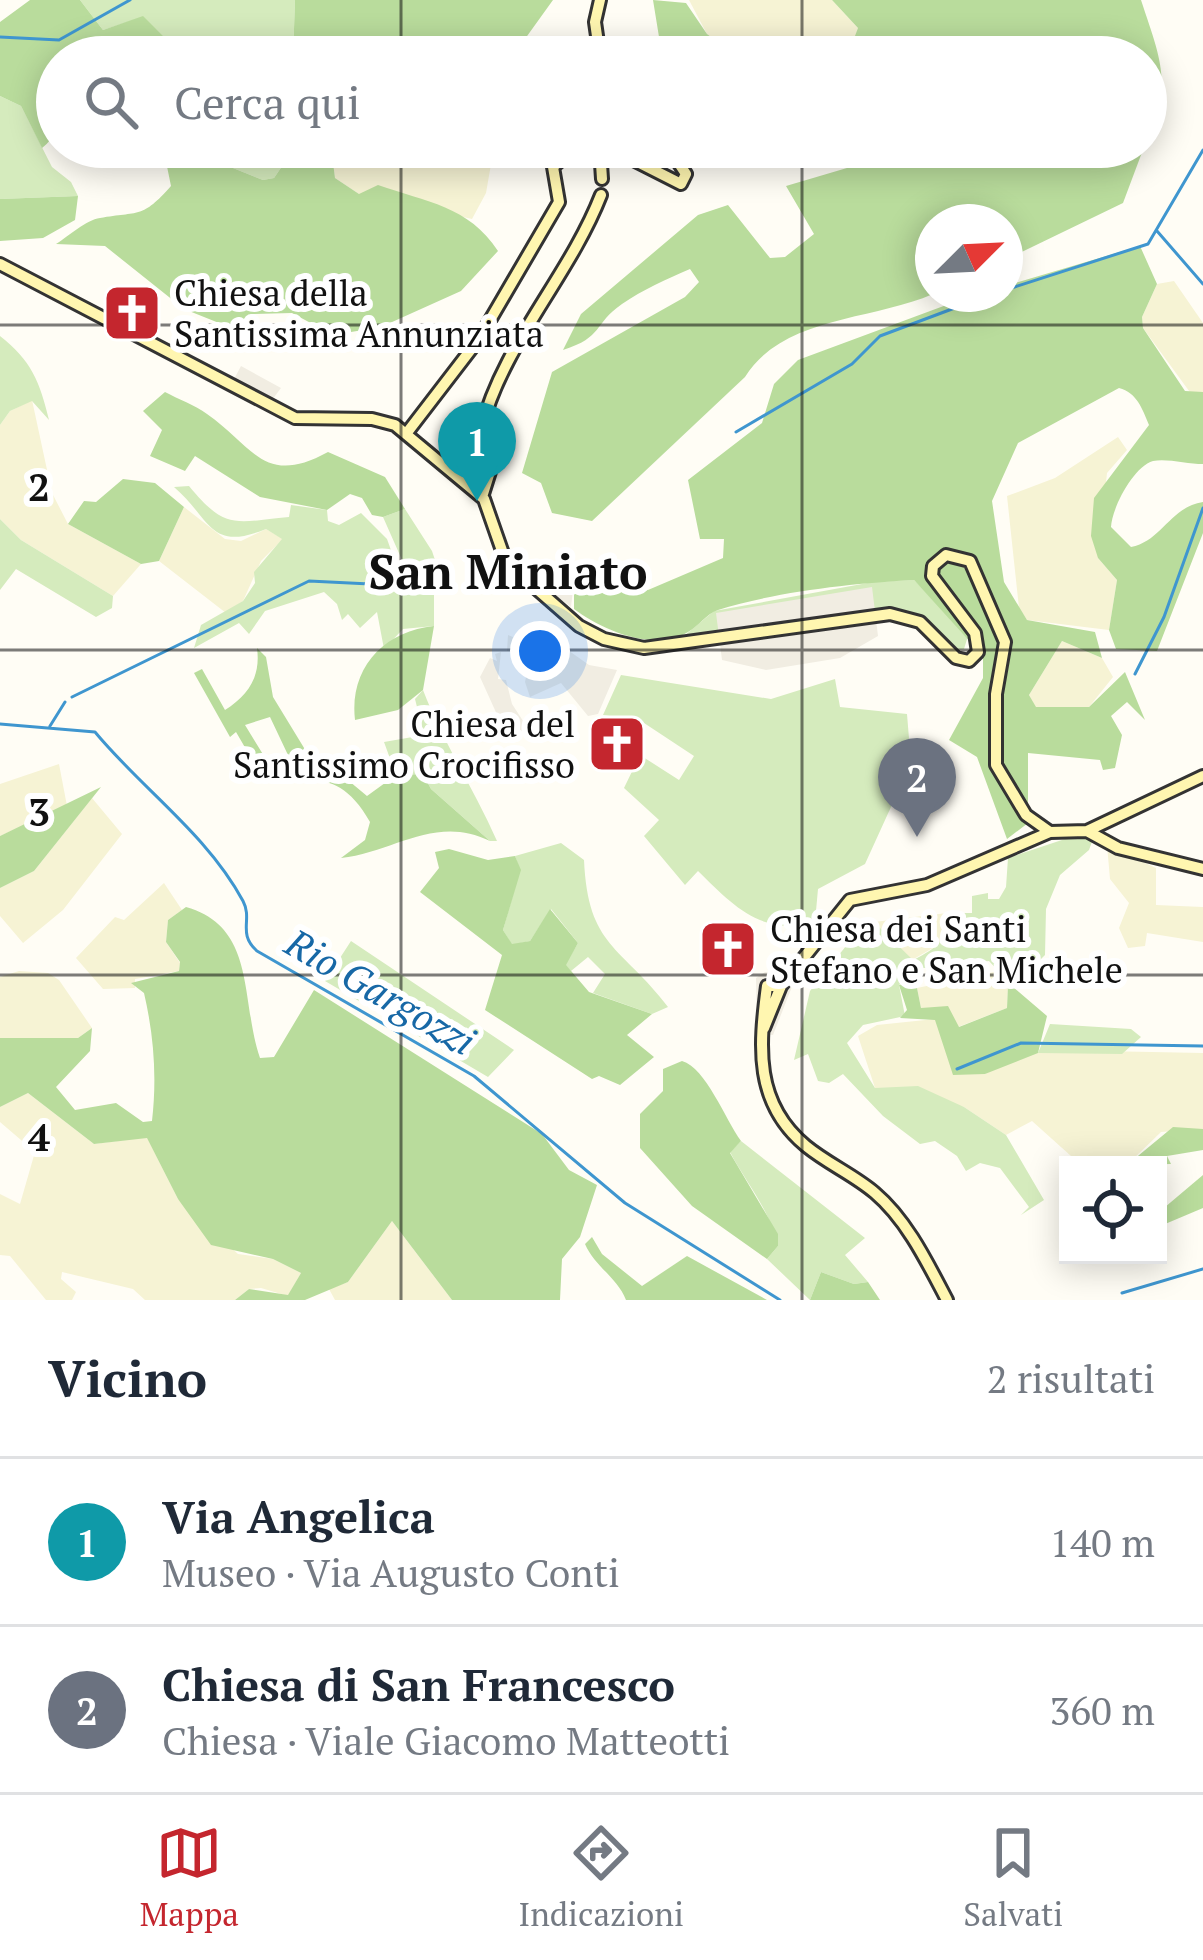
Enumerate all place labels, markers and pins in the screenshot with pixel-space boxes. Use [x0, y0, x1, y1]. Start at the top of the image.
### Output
place label: Chiesa della Santissima Annunziata [174, 269, 544, 357]
church icon: Chiesa della Santissima Annunziata [101, 282, 163, 344]
pin: 1 [438, 402, 516, 501]
place label: Chiesa del Santissimo Crocifisso [233, 700, 575, 788]
church icon: Chiesa del Santissimo Crocifisso [586, 713, 648, 775]
pin: 2 [878, 738, 956, 837]
place label: Chiesa dei Santi Stefano e San Michele [770, 905, 1123, 993]
church icon: Chiesa dei Santi Stefano e San Michele [697, 918, 759, 980]

